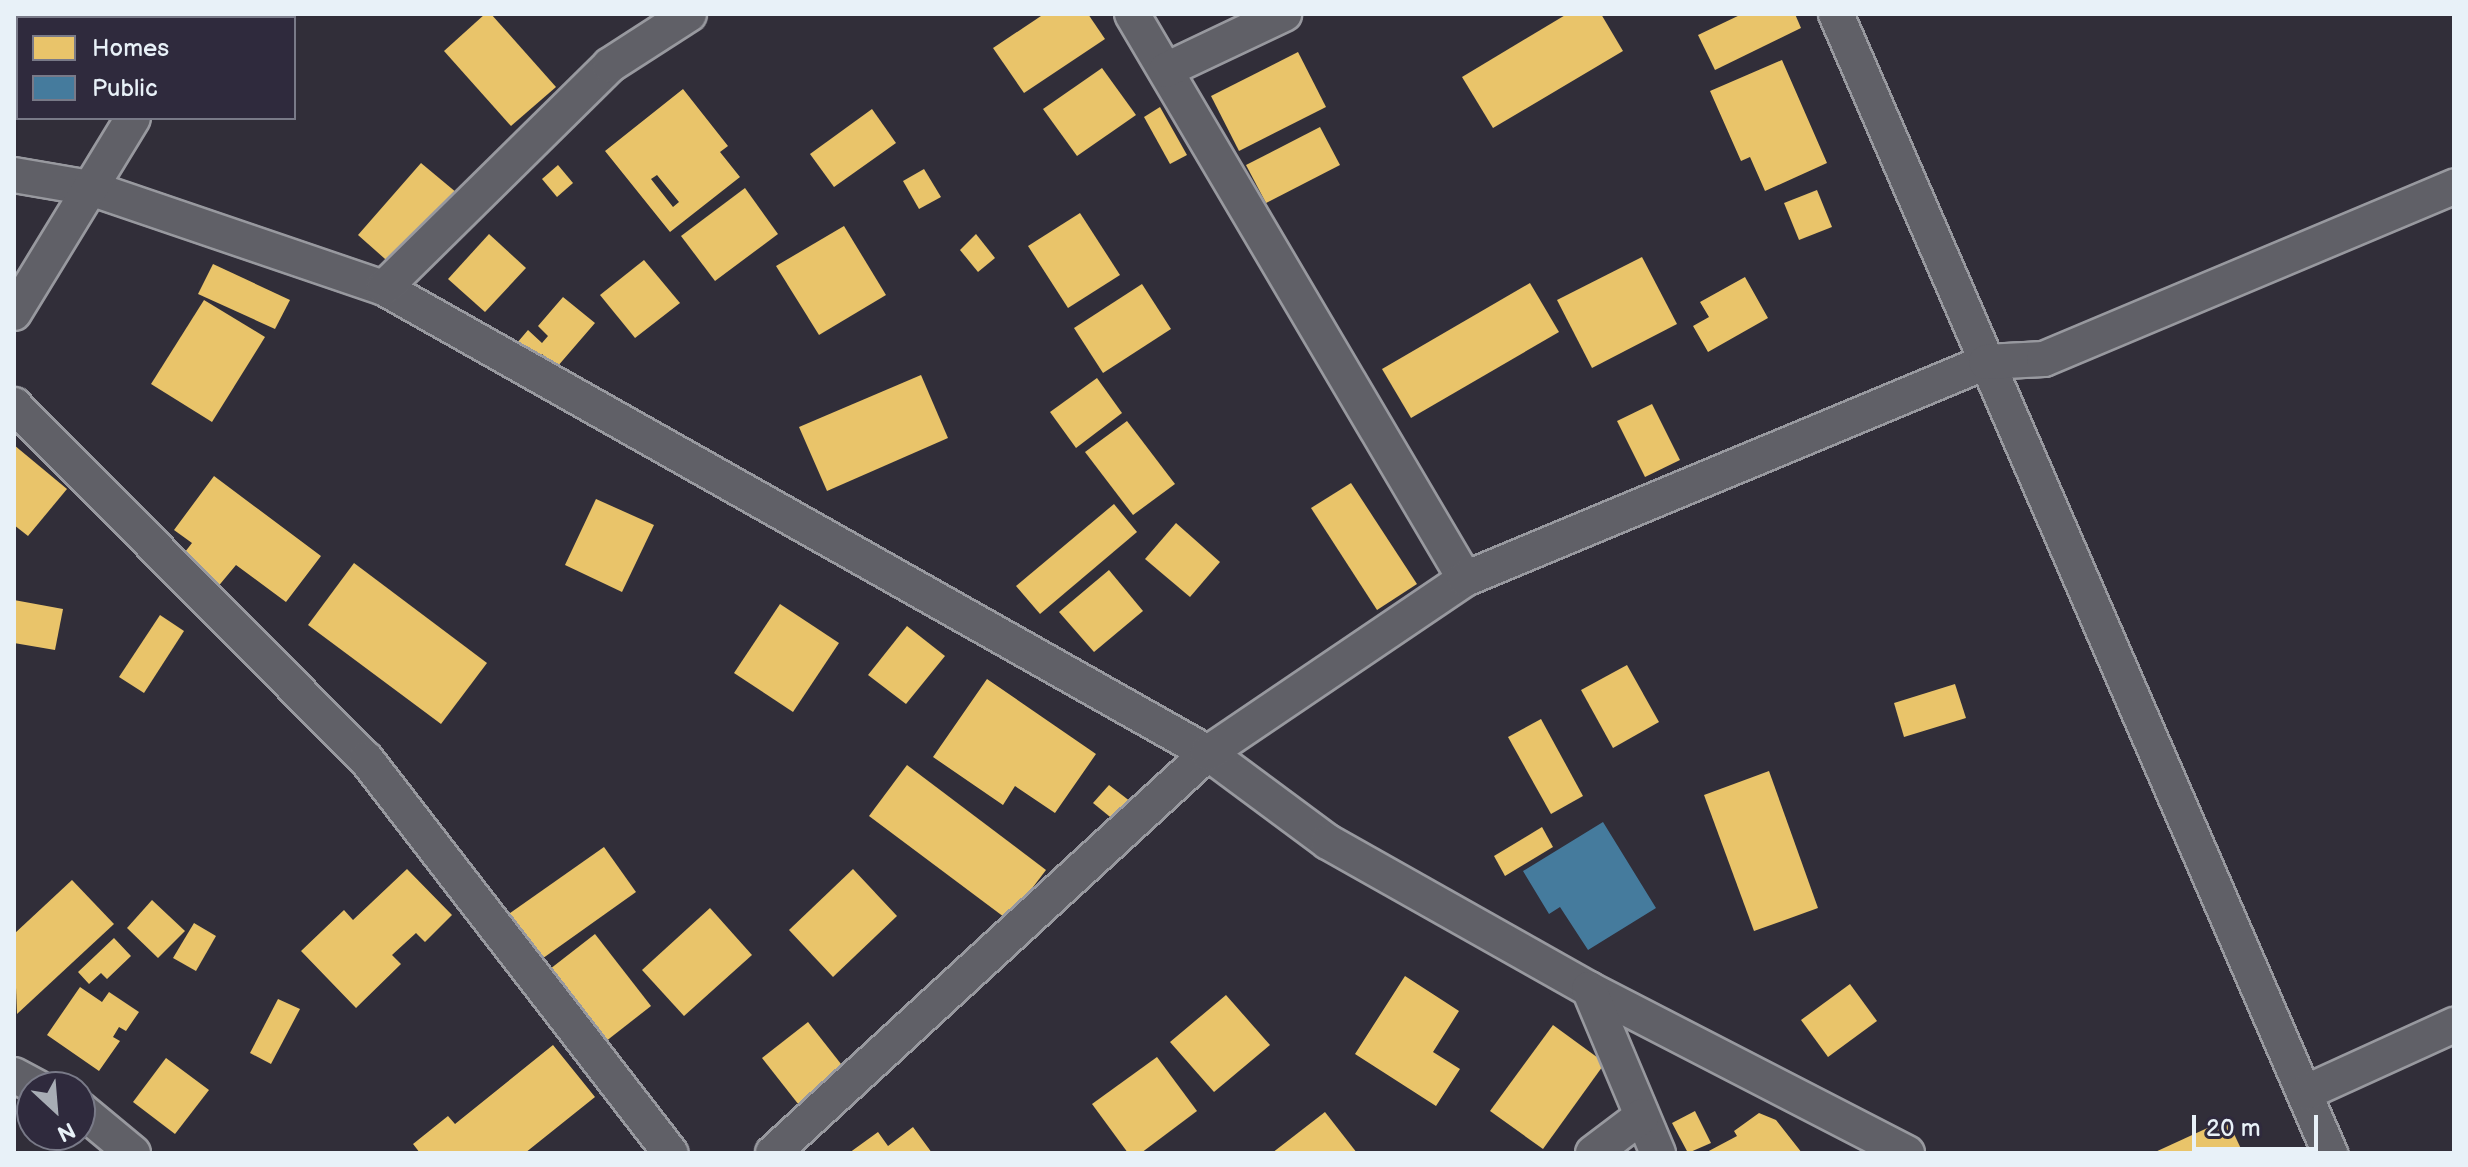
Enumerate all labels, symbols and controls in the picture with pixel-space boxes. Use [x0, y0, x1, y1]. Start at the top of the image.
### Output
legend [16, 16, 296, 120]
text: Homes [92, 34, 169, 63]
text: Public [92, 74, 158, 103]
north arrow [16, 1071, 96, 1151]
scale bar [2196, 1099, 2322, 1149]
text: 20 m [2206, 1114, 2261, 1143]
text: N [53, 1115, 79, 1147]

